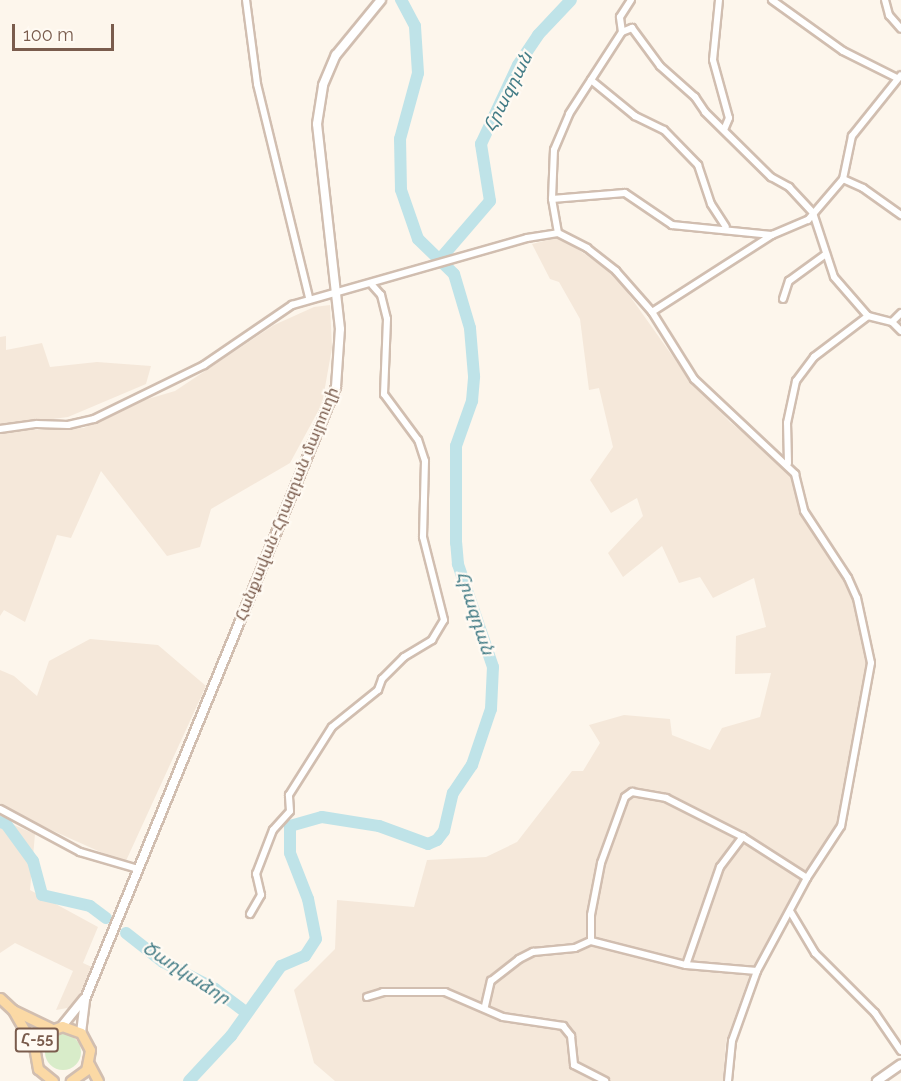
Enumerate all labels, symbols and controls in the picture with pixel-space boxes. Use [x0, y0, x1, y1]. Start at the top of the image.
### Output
scale bar [15, 12, 117, 50]
text: 100 m [23, 24, 74, 45]
water label: Հրազդան [479, 49, 537, 135]
street label: Հանքավան-Հրազդան մայրուղի [231, 384, 343, 624]
water label: Հրազդան [451, 569, 499, 657]
water label: Ծաղկաձոր [138, 937, 234, 1009]
road number: Հ-55 [15, 1028, 60, 1052]

